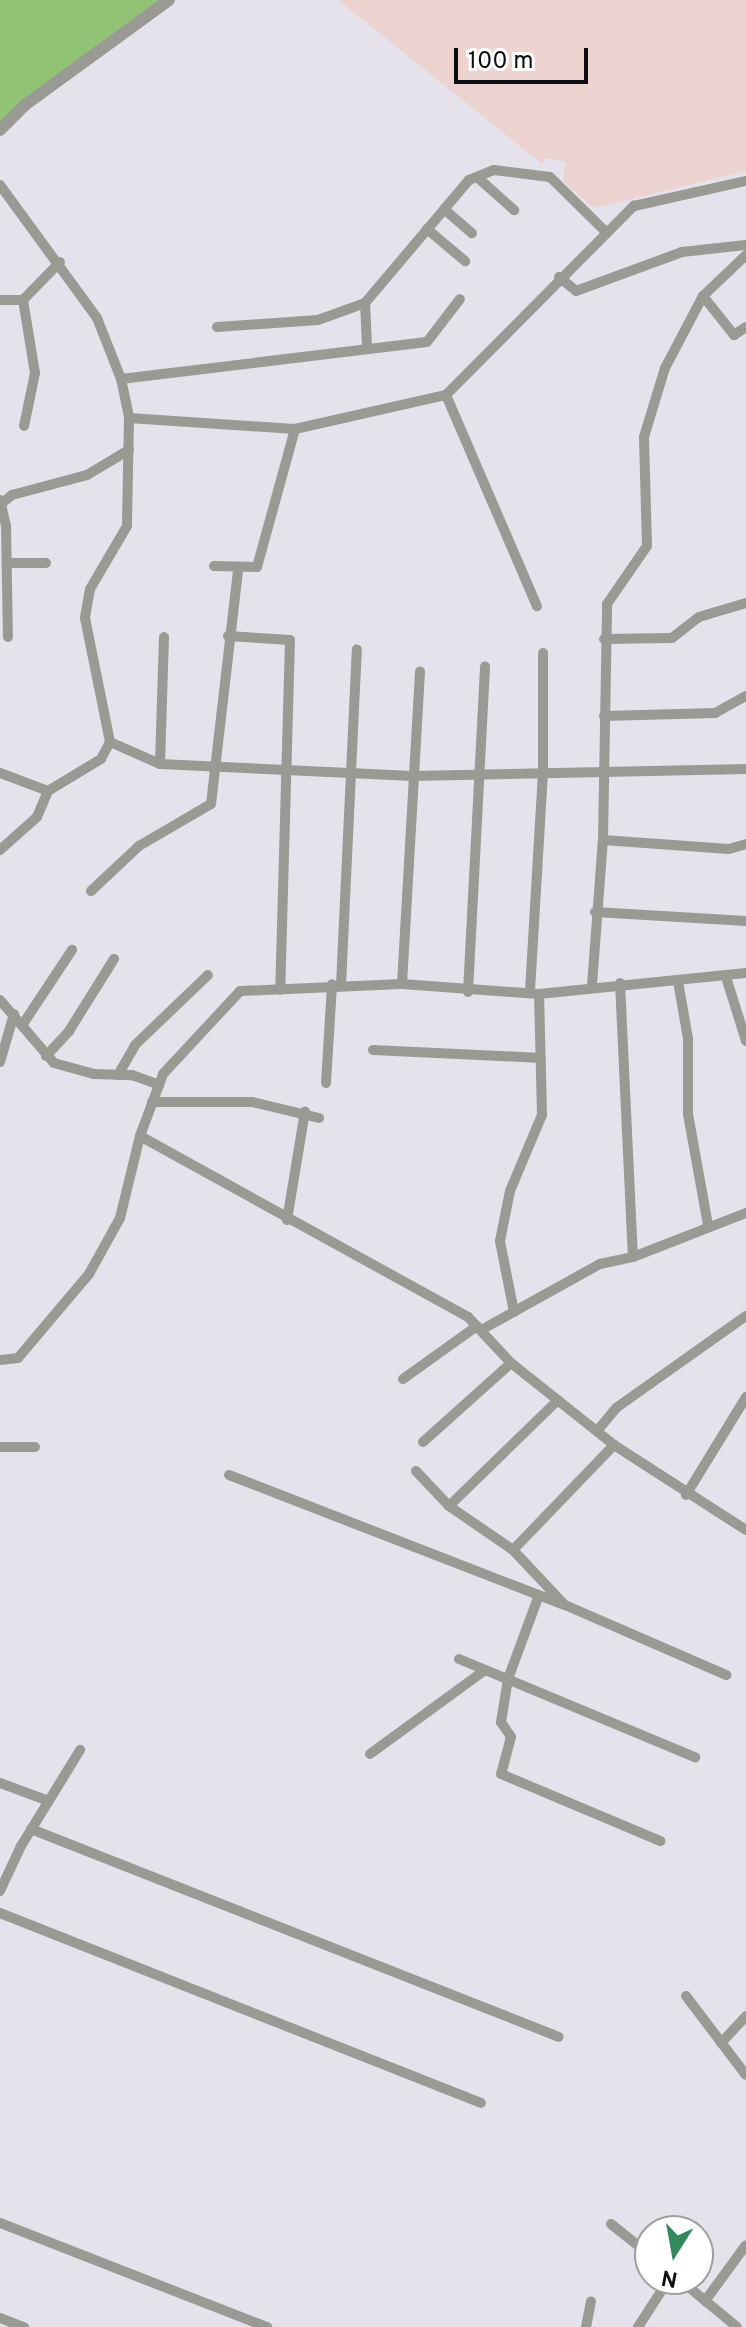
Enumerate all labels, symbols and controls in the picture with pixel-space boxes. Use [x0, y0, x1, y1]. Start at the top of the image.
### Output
scale bar [458, 32, 592, 82]
text: 100 m [468, 47, 534, 77]
north arrow [634, 2215, 714, 2295]
text: N [659, 2262, 680, 2292]

